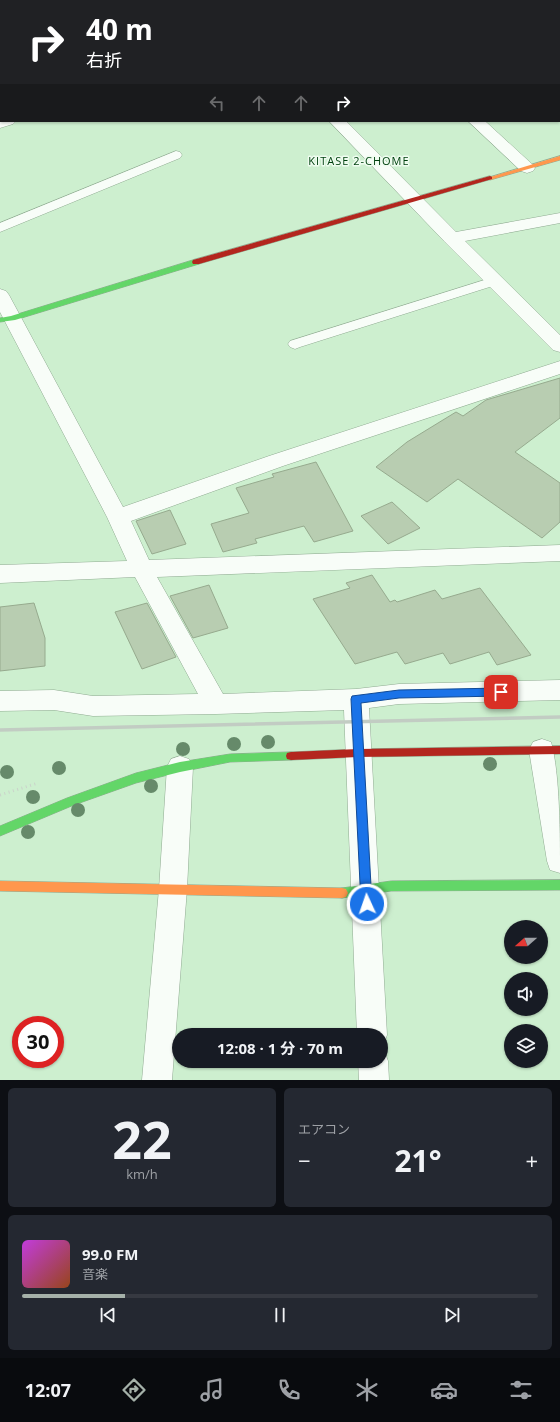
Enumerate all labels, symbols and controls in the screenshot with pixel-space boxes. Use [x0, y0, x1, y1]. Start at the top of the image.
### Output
text: 40 m [86, 10, 153, 48]
icon: right [20, 16, 72, 68]
text: 右折 [86, 48, 122, 72]
icon: left [206, 92, 228, 114]
icon: ahead [248, 92, 270, 114]
icon: ahead [290, 92, 312, 114]
icon: right [332, 92, 354, 114]
district label: KITASE 2-CHOME [308, 153, 410, 168]
pin [484, 675, 518, 709]
icon: arrive [490, 681, 512, 703]
position arrow [346, 883, 388, 925]
north arrow [504, 920, 548, 964]
map controls [504, 920, 548, 1068]
button: sound [504, 972, 548, 1016]
speed limit sign: 30 [12, 1016, 64, 1068]
button: layers [504, 1024, 548, 1068]
text: 12:08 · 1 分 · 70 m [217, 1038, 343, 1058]
text: 22 [112, 1103, 172, 1174]
text: エアコン [298, 1120, 350, 1138]
text: 21° [394, 1140, 442, 1181]
text: − [298, 1145, 311, 1175]
text: + [525, 1145, 538, 1175]
text: km/h [126, 1165, 158, 1183]
text: 99.0 FM [82, 1244, 138, 1264]
text: 音楽 [82, 1265, 108, 1283]
icon: previous [97, 1304, 119, 1326]
icon: pause [269, 1304, 291, 1326]
icon: next [441, 1304, 463, 1326]
icon: directions [120, 1376, 148, 1404]
icon: music [198, 1376, 226, 1404]
icon: phone [275, 1376, 303, 1404]
icon: climate [353, 1376, 381, 1404]
icon: car [430, 1376, 458, 1404]
icon: filters [507, 1376, 535, 1404]
text: 12:07 [25, 1378, 71, 1402]

